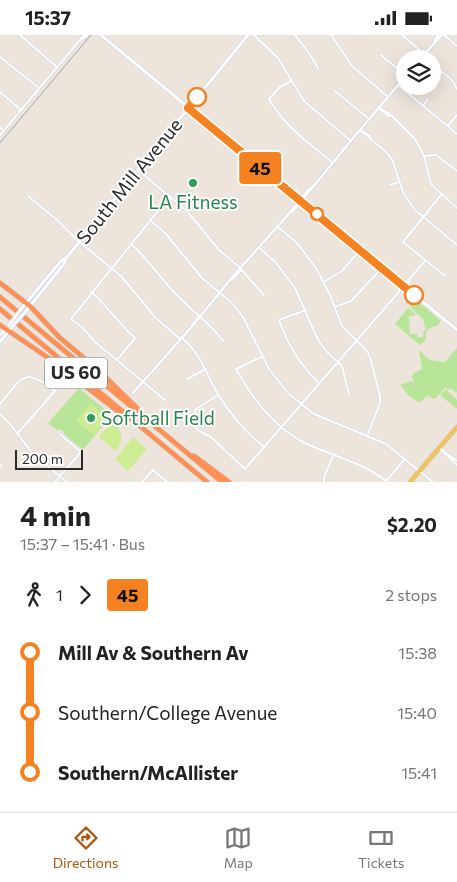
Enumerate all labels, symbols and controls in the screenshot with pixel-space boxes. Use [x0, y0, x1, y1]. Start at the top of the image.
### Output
text: 15:37 [25, 6, 71, 29]
map controls [396, 50, 441, 95]
button: layers [396, 50, 441, 95]
unlabelled marker [187, 87, 207, 107]
street label: South Mill Avenue [71, 113, 186, 248]
line badge: 45 [238, 152, 282, 184]
text: 45 [249, 157, 271, 179]
marker: LA Fitness [187, 177, 199, 189]
place label: LA Fitness [148, 190, 238, 213]
unlabelled marker [310, 207, 324, 221]
unlabelled marker [404, 285, 424, 305]
road number: US 60 [45, 357, 107, 388]
place label: Softball Field [101, 406, 215, 429]
marker: Softball Field [85, 412, 97, 424]
scale bar [15, 447, 82, 470]
text: 200 m [22, 450, 63, 467]
text: 4 min [20, 498, 91, 532]
text: $2.20 [387, 513, 437, 536]
text: 15:37 – 15:41 · Bus [20, 534, 145, 553]
icon: walk [20, 581, 48, 609]
icon: forward [71, 581, 99, 609]
text: 45 [117, 584, 138, 606]
text: 1 [56, 585, 63, 604]
text: 2 stops [385, 585, 437, 604]
text: Mill Av & Southern Av [58, 641, 249, 664]
text: 15:38 [398, 643, 437, 662]
text: Southern/College Avenue [58, 701, 277, 724]
text: 15:40 [397, 703, 437, 722]
text: Southern/McAllister [58, 761, 238, 784]
text: 15:41 [401, 763, 437, 782]
tab: Directions [53, 824, 118, 871]
tab: Map [224, 824, 253, 871]
tab: Tickets [358, 824, 404, 871]

